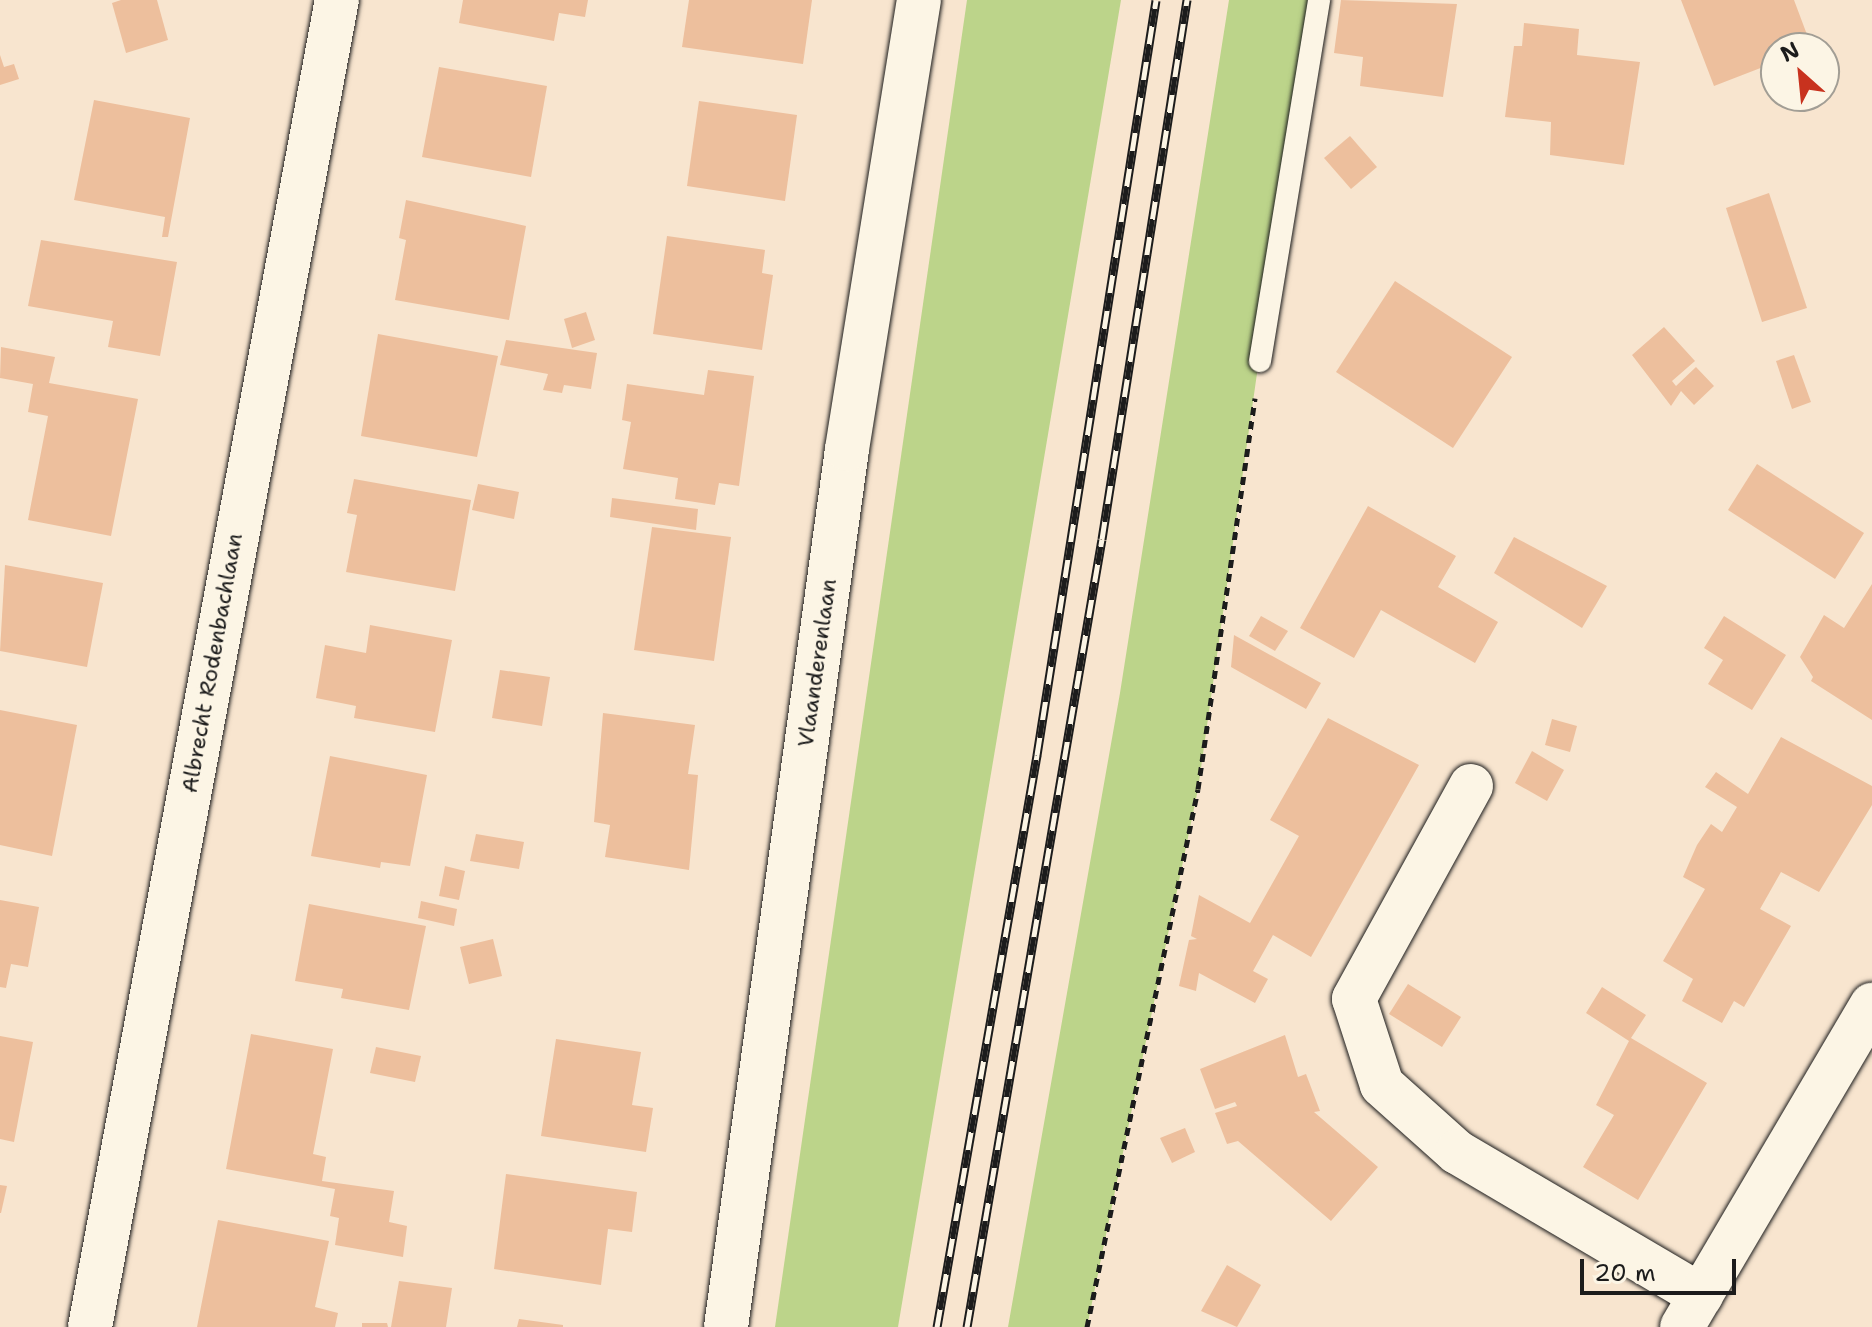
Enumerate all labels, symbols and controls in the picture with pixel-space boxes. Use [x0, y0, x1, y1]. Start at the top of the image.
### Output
north arrow [1760, 32, 1840, 112]
text: N [1775, 35, 1804, 69]
street label: Albrecht Rodenbachlaan [176, 531, 248, 795]
street label: Vlaanderenlaan [792, 577, 842, 749]
scale bar [1584, 1243, 1740, 1293]
text: 20 m [1594, 1257, 1656, 1289]

